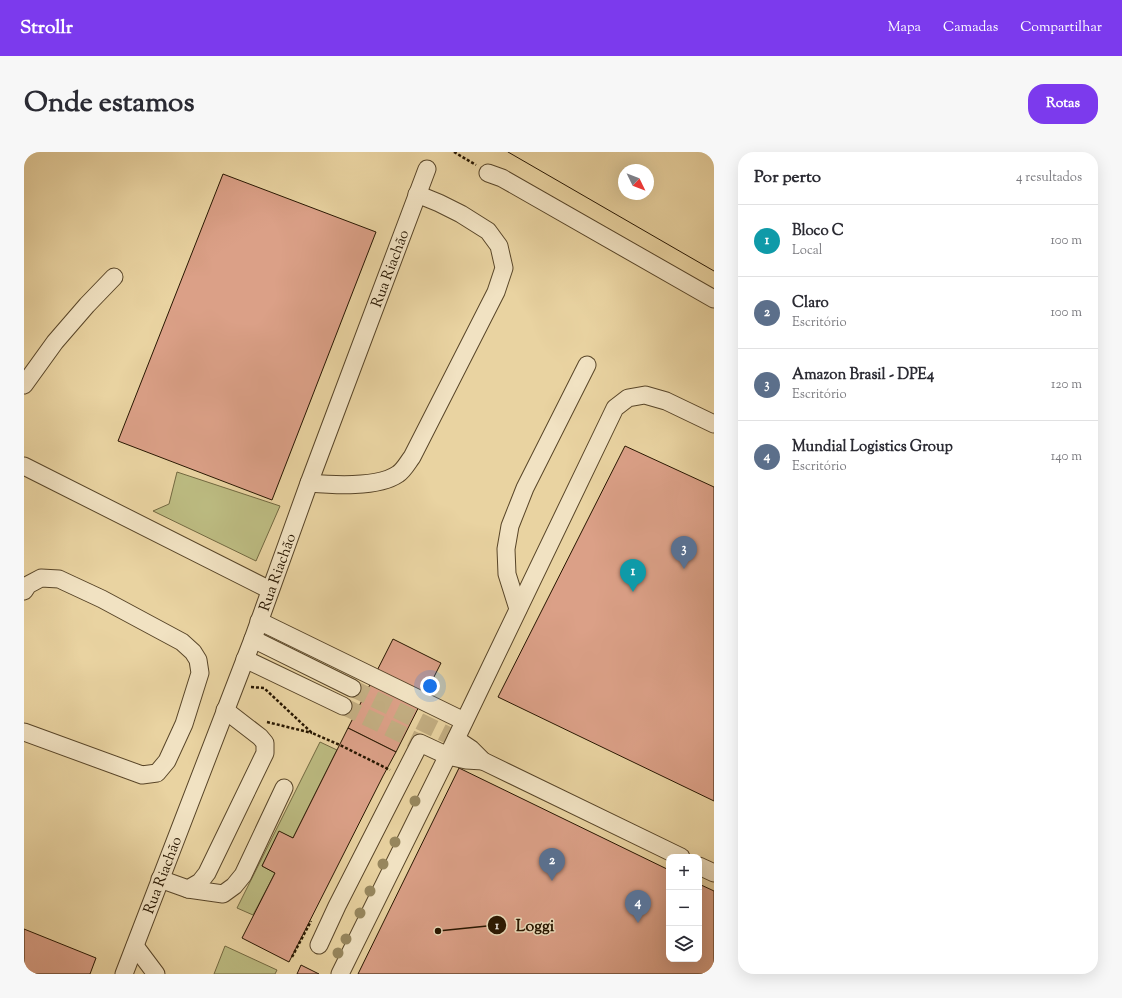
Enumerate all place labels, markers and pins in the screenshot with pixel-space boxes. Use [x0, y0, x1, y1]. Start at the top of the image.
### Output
pin: 3 [671, 536, 697, 569]
pin: 1 [620, 559, 646, 592]
pin: 2 [539, 848, 565, 881]
pin: 4 [625, 890, 651, 923]
callout: Loggi [487, 911, 562, 939]

